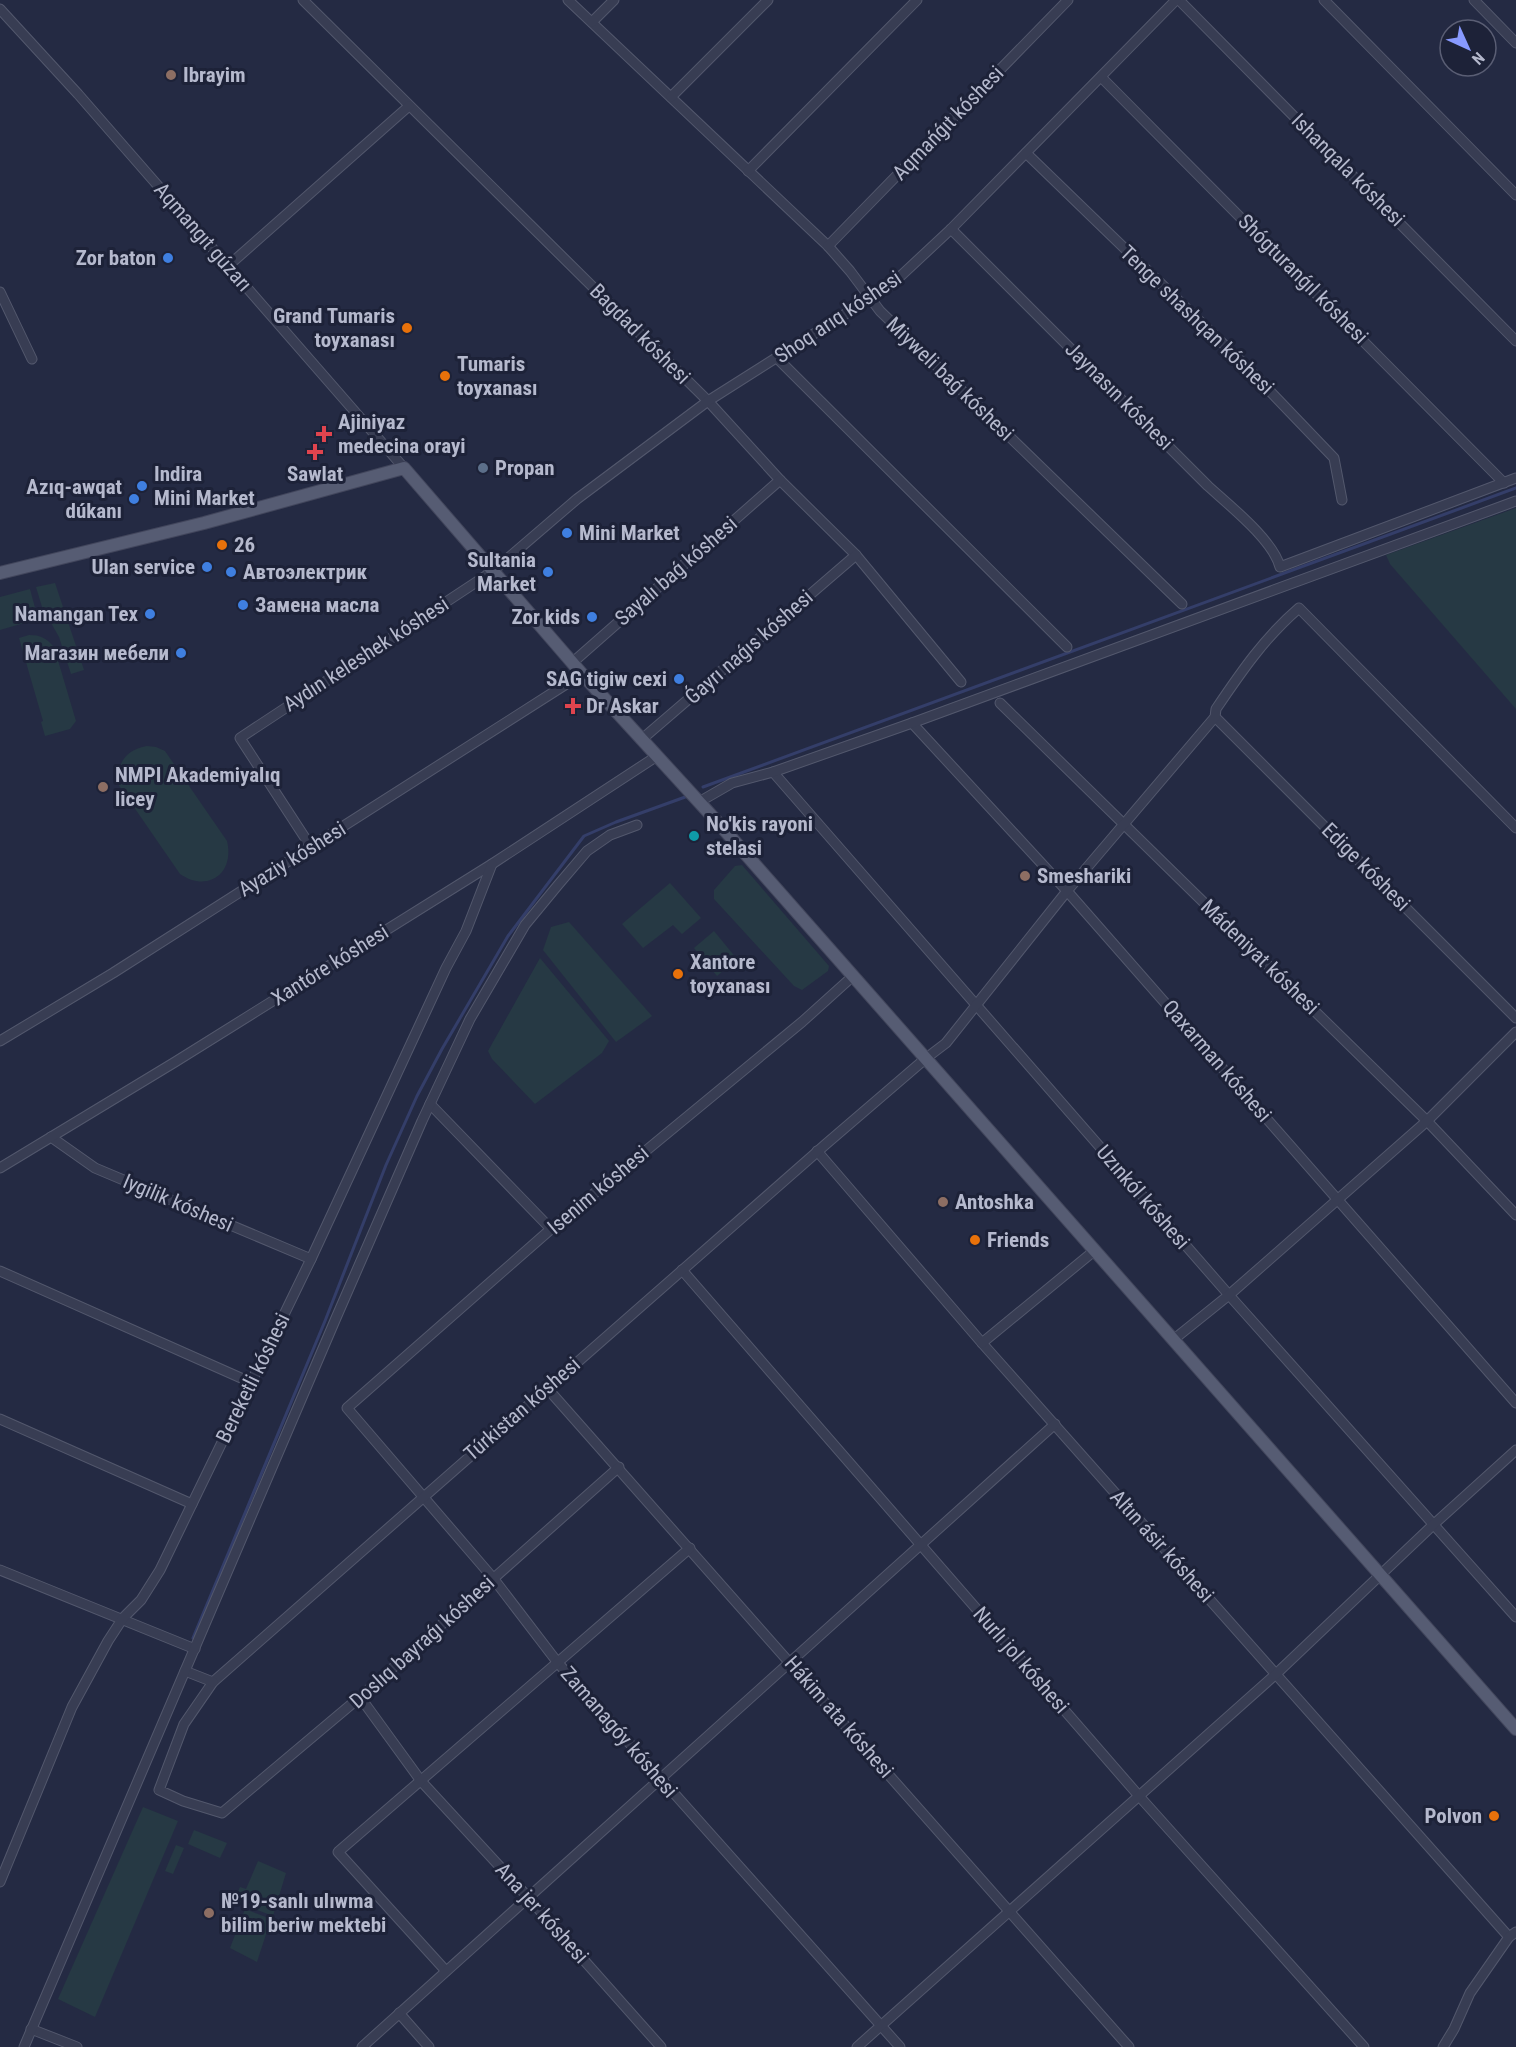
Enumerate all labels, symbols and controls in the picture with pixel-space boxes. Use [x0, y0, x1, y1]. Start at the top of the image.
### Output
north arrow [1438, 18, 1498, 78]
text: N [1468, 48, 1488, 68]
street label: Aqmańǵıt kóshesi [888, 61, 1008, 185]
place label: Ibrayim [183, 63, 246, 87]
marker: Ibrayim [164, 68, 178, 82]
street label: Ishanqala kóshesi [1287, 109, 1409, 231]
street label: Aqmangıt gúzarı [149, 178, 257, 296]
street label: Shógturanǵıl kóshesi [1233, 209, 1373, 349]
street label: Tenge shashqan kóshesi [1115, 241, 1279, 399]
place label: Zor baton [76, 246, 156, 270]
marker: Zor baton [161, 251, 175, 265]
street label: Shoq arıq kóshesi [770, 266, 906, 368]
street label: Bagdad kóshesi [585, 279, 695, 389]
place label: Grand Tumaris toyxanası [273, 304, 395, 352]
street label: Miyweli baǵ kóshesi [882, 312, 1018, 446]
marker: Grand Tumaris toyxanası [400, 321, 414, 335]
street label: Jaynasın kóshesi [1060, 337, 1178, 455]
place label: Tumaris toyxanası [457, 352, 537, 400]
marker: Tumaris toyxanası [438, 369, 452, 383]
place label: Ajiniyaz medecina orayi [338, 410, 466, 458]
marker: Ajiniyaz medecina orayi [315, 425, 333, 443]
marker: Sawlat [308, 445, 322, 459]
place label: Propan [495, 456, 555, 480]
marker: Propan [476, 461, 490, 475]
place label: Indira Mini Market [154, 462, 255, 510]
place label: Sawlat [287, 462, 343, 486]
place label: Azıq-awqat dúkanı [26, 475, 122, 523]
marker: Indira Mini Market [135, 479, 149, 493]
marker: Azıq-awqat dúkanı [127, 492, 141, 506]
street label: Sayalı baǵ kóshesi [610, 512, 742, 630]
place label: Mini Market [579, 521, 680, 545]
marker: Mini Market [560, 526, 574, 540]
place label: 26 [234, 533, 255, 557]
marker: 26 [215, 538, 229, 552]
place label: Sultania Market [467, 548, 536, 596]
place label: Ulan service [92, 555, 195, 579]
marker: Ulan service [200, 560, 214, 574]
place label: Автоэлектрик [243, 560, 368, 584]
marker: Автоэлектрик [224, 565, 238, 579]
marker: Sultania Market [541, 565, 555, 579]
street label: Ǵayrı naǵıs kóshesi [680, 585, 818, 709]
street label: Aydın keleshek kóshesi [279, 592, 453, 716]
place label: Замена масла [255, 593, 379, 617]
marker: Замена масла [236, 598, 250, 612]
place label: Namangan Tex [14, 602, 138, 626]
place label: Zor kids [512, 605, 580, 629]
marker: Namangan Tex [143, 607, 157, 621]
marker: Zor kids [585, 610, 599, 624]
place label: Магазин мебели [25, 641, 169, 665]
marker: Магазин мебели [174, 646, 188, 660]
place label: SAG tigiw cexi [546, 667, 667, 691]
marker: SAG tigiw cexi [672, 672, 686, 686]
place label: Dr Askar [586, 694, 659, 718]
marker: Dr Askar [564, 697, 582, 715]
place label: NMPI Akademiyalıq licey [115, 763, 280, 811]
marker: NMPI Akademiyalıq licey [96, 780, 110, 794]
place label: No'kis rayoni stelasi [706, 812, 813, 860]
street label: Ayaziy kóshesi [234, 817, 350, 901]
street label: Edige kóshesi [1317, 818, 1415, 916]
marker: No'kis rayoni stelasi [687, 829, 701, 843]
place label: Smeshariki [1037, 864, 1131, 888]
marker: Smeshariki [1018, 869, 1032, 883]
street label: Mádeniyat kóshesi [1196, 895, 1324, 1019]
street label: Xantóre kóshesi [267, 920, 393, 1010]
place label: Xantore toyxanası [690, 950, 770, 998]
marker: Xantore toyxanası [671, 967, 685, 981]
street label: Qaxarman kóshesi [1158, 995, 1276, 1127]
street label: Uzınkól kóshesi [1091, 1140, 1195, 1254]
street label: Isenim kóshesi [543, 1141, 653, 1239]
street label: Iygilik kóshesi [119, 1169, 237, 1237]
place label: Antoshka [955, 1190, 1034, 1214]
marker: Antoshka [936, 1195, 950, 1209]
place label: Friends [987, 1228, 1049, 1252]
marker: Friends [968, 1233, 982, 1247]
street label: Bereketli kóshesi [211, 1309, 295, 1447]
street label: Túrkistan kóshesi [459, 1352, 585, 1466]
street label: Altın ásir kóshesi [1105, 1485, 1219, 1607]
street label: Doslıq bayraǵı kóshesi [345, 1571, 499, 1713]
street label: Nurlı jol kóshesi [968, 1602, 1074, 1718]
street label: Hákim ata kóshesi [780, 1651, 898, 1783]
street label: Zamanagóy kóshesi [556, 1662, 682, 1802]
place label: Polvon [1424, 1804, 1482, 1828]
marker: Polvon [1487, 1809, 1501, 1823]
street label: Ana jer kóshesi [491, 1858, 593, 1968]
place label: №19-sanlı ulıwma bilim beriw mektebi [221, 1889, 386, 1937]
marker: №19-sanlı ulıwma bilim beriw mektebi [202, 1906, 216, 1920]

